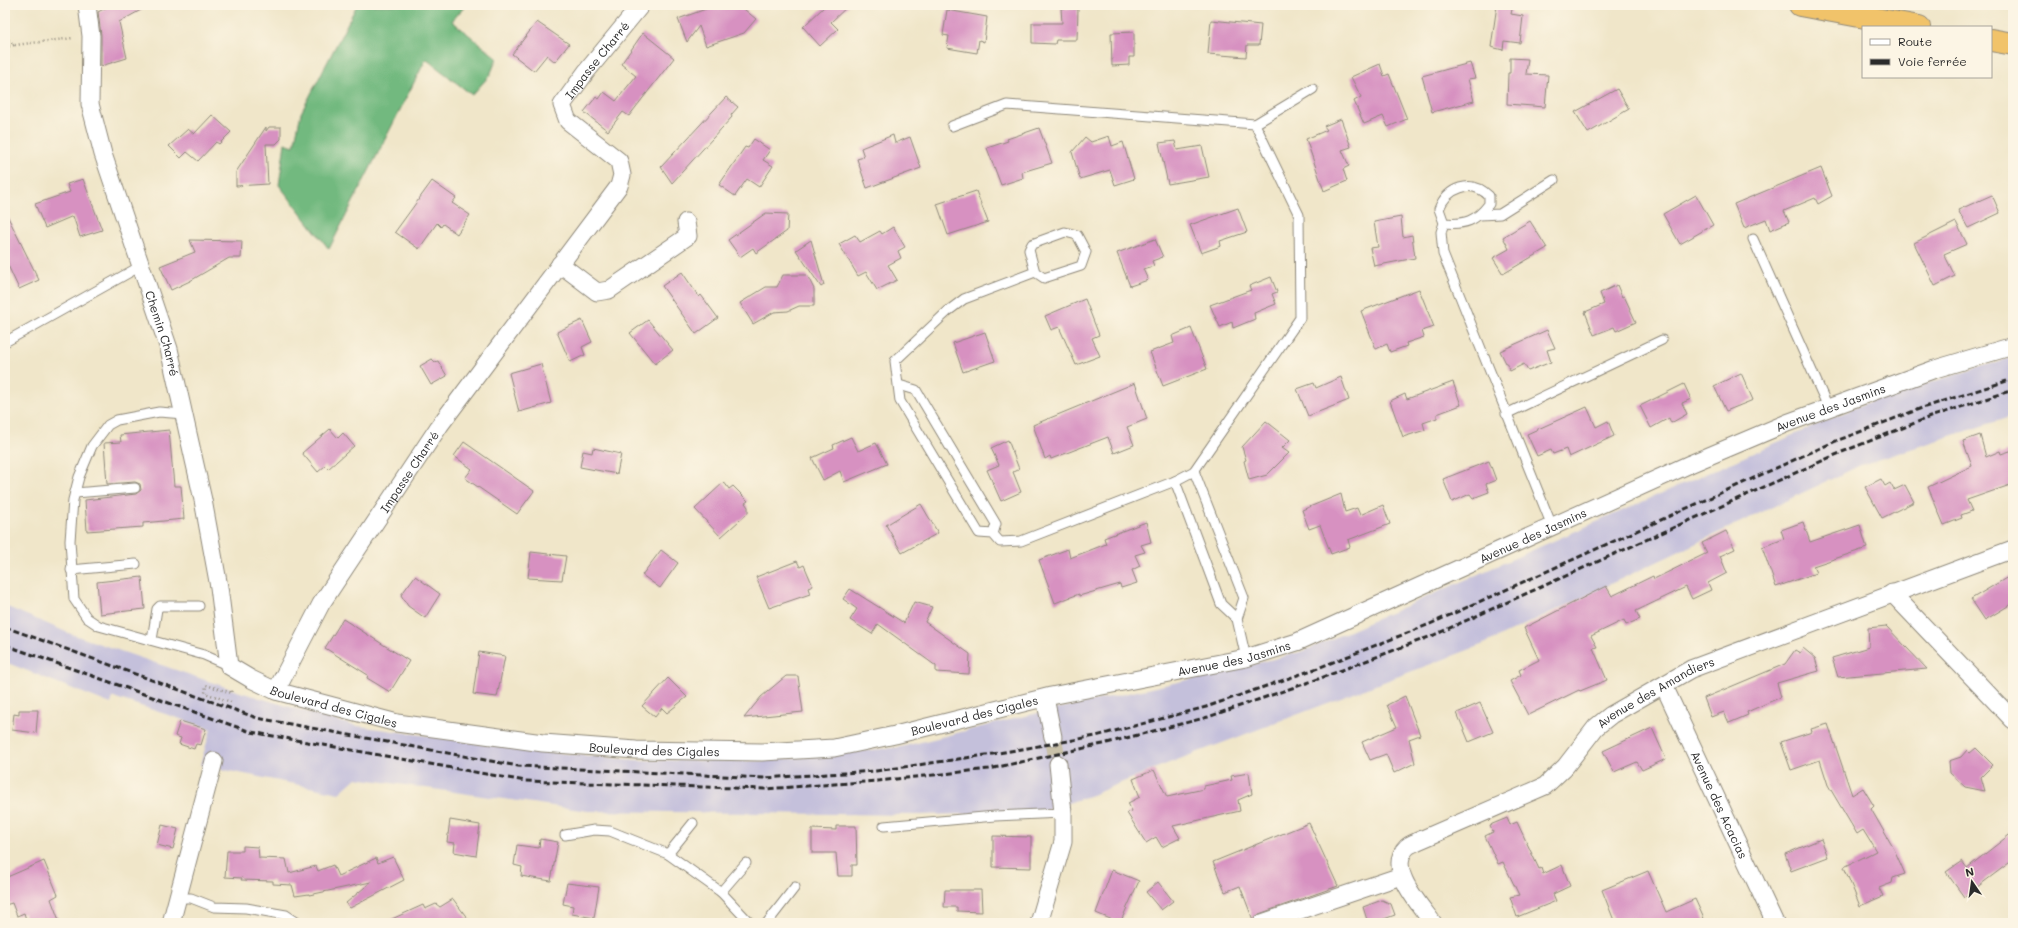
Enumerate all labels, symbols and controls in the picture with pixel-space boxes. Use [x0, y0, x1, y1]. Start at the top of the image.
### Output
street label: Impasse Charré [561, 18, 633, 102]
legend [1862, 26, 1992, 78]
text: Route [1898, 33, 1932, 49]
text: Voie ferrée [1898, 53, 1967, 69]
street label: Chemin Charré [142, 288, 183, 378]
street label: Avenue des Jasmins [1773, 380, 1888, 435]
street label: Impasse Charré [376, 428, 442, 516]
street label: Avenue des Jasmins [1477, 504, 1589, 566]
street label: Avenue des Jasmins [1176, 636, 1293, 679]
street label: Avenue des Amandiers [1593, 653, 1717, 731]
street label: Boulevard des Cigales [268, 681, 399, 731]
street label: Boulevard des Cigales [909, 692, 1040, 739]
street label: Boulevard des Cigales [588, 738, 720, 759]
street label: Avenue des Acacias [1687, 748, 1752, 861]
north arrow [1952, 862, 1992, 902]
text: N [1964, 864, 1975, 880]

